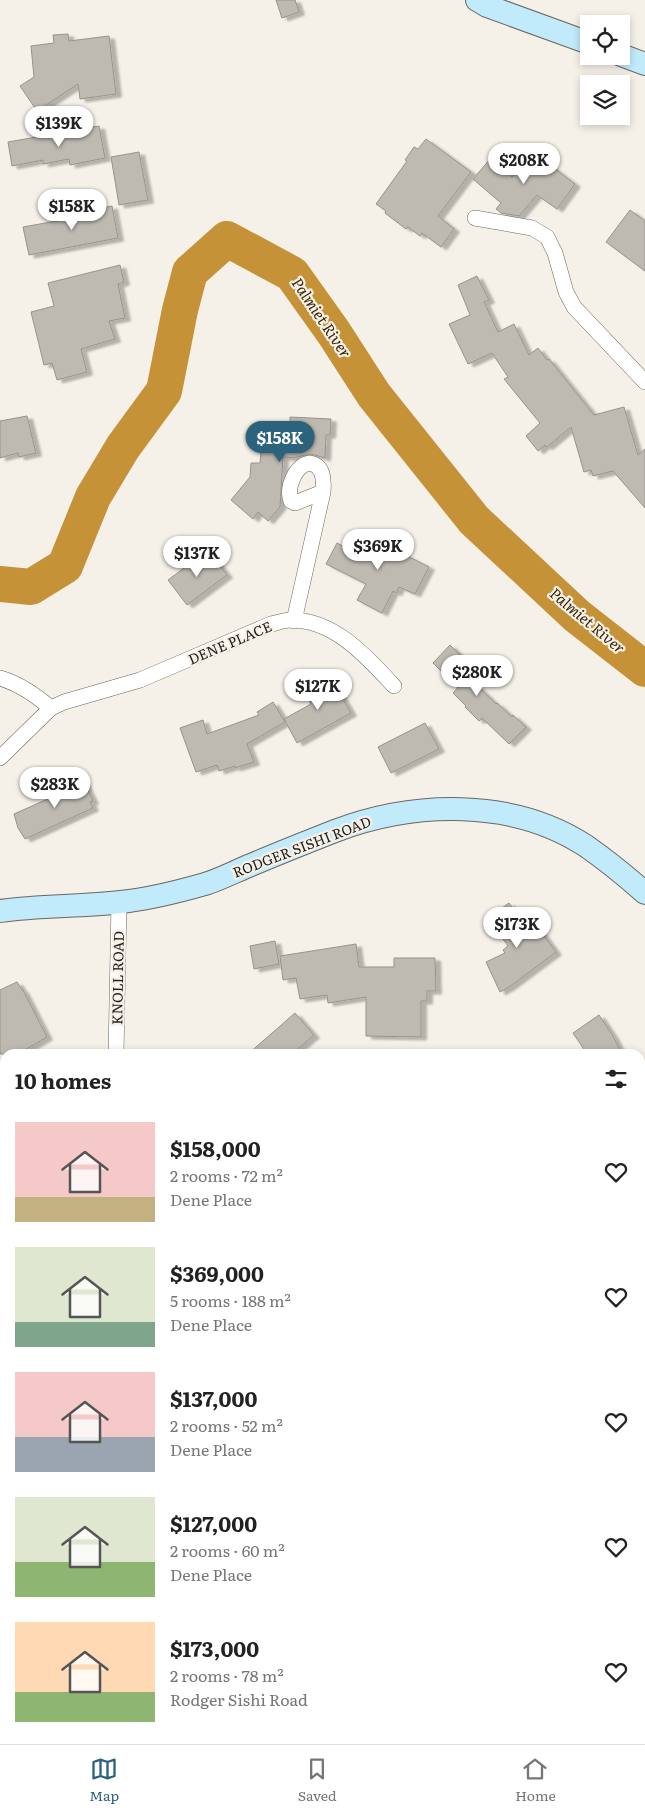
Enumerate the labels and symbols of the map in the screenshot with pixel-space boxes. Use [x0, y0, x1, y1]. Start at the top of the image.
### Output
pin: $139K [24, 106, 94, 148]
pin: $208K [489, 142, 559, 185]
pin: $158K [37, 188, 107, 231]
water label: Palmiet River [287, 272, 358, 362]
pin: $158K [245, 420, 315, 463]
pin: $369K [343, 528, 413, 571]
pin: $137K [162, 536, 232, 578]
water label: Palmiet River [545, 581, 631, 658]
street label: DENE PLACE [185, 615, 275, 669]
pin: $280K [442, 654, 512, 697]
pin: $127K [283, 668, 353, 711]
pin: $283K [20, 766, 90, 809]
street label: RODGER SISHI ROAD [230, 810, 374, 882]
pin: $173K [482, 906, 552, 949]
street label: KNOLL ROAD [106, 931, 128, 1025]

